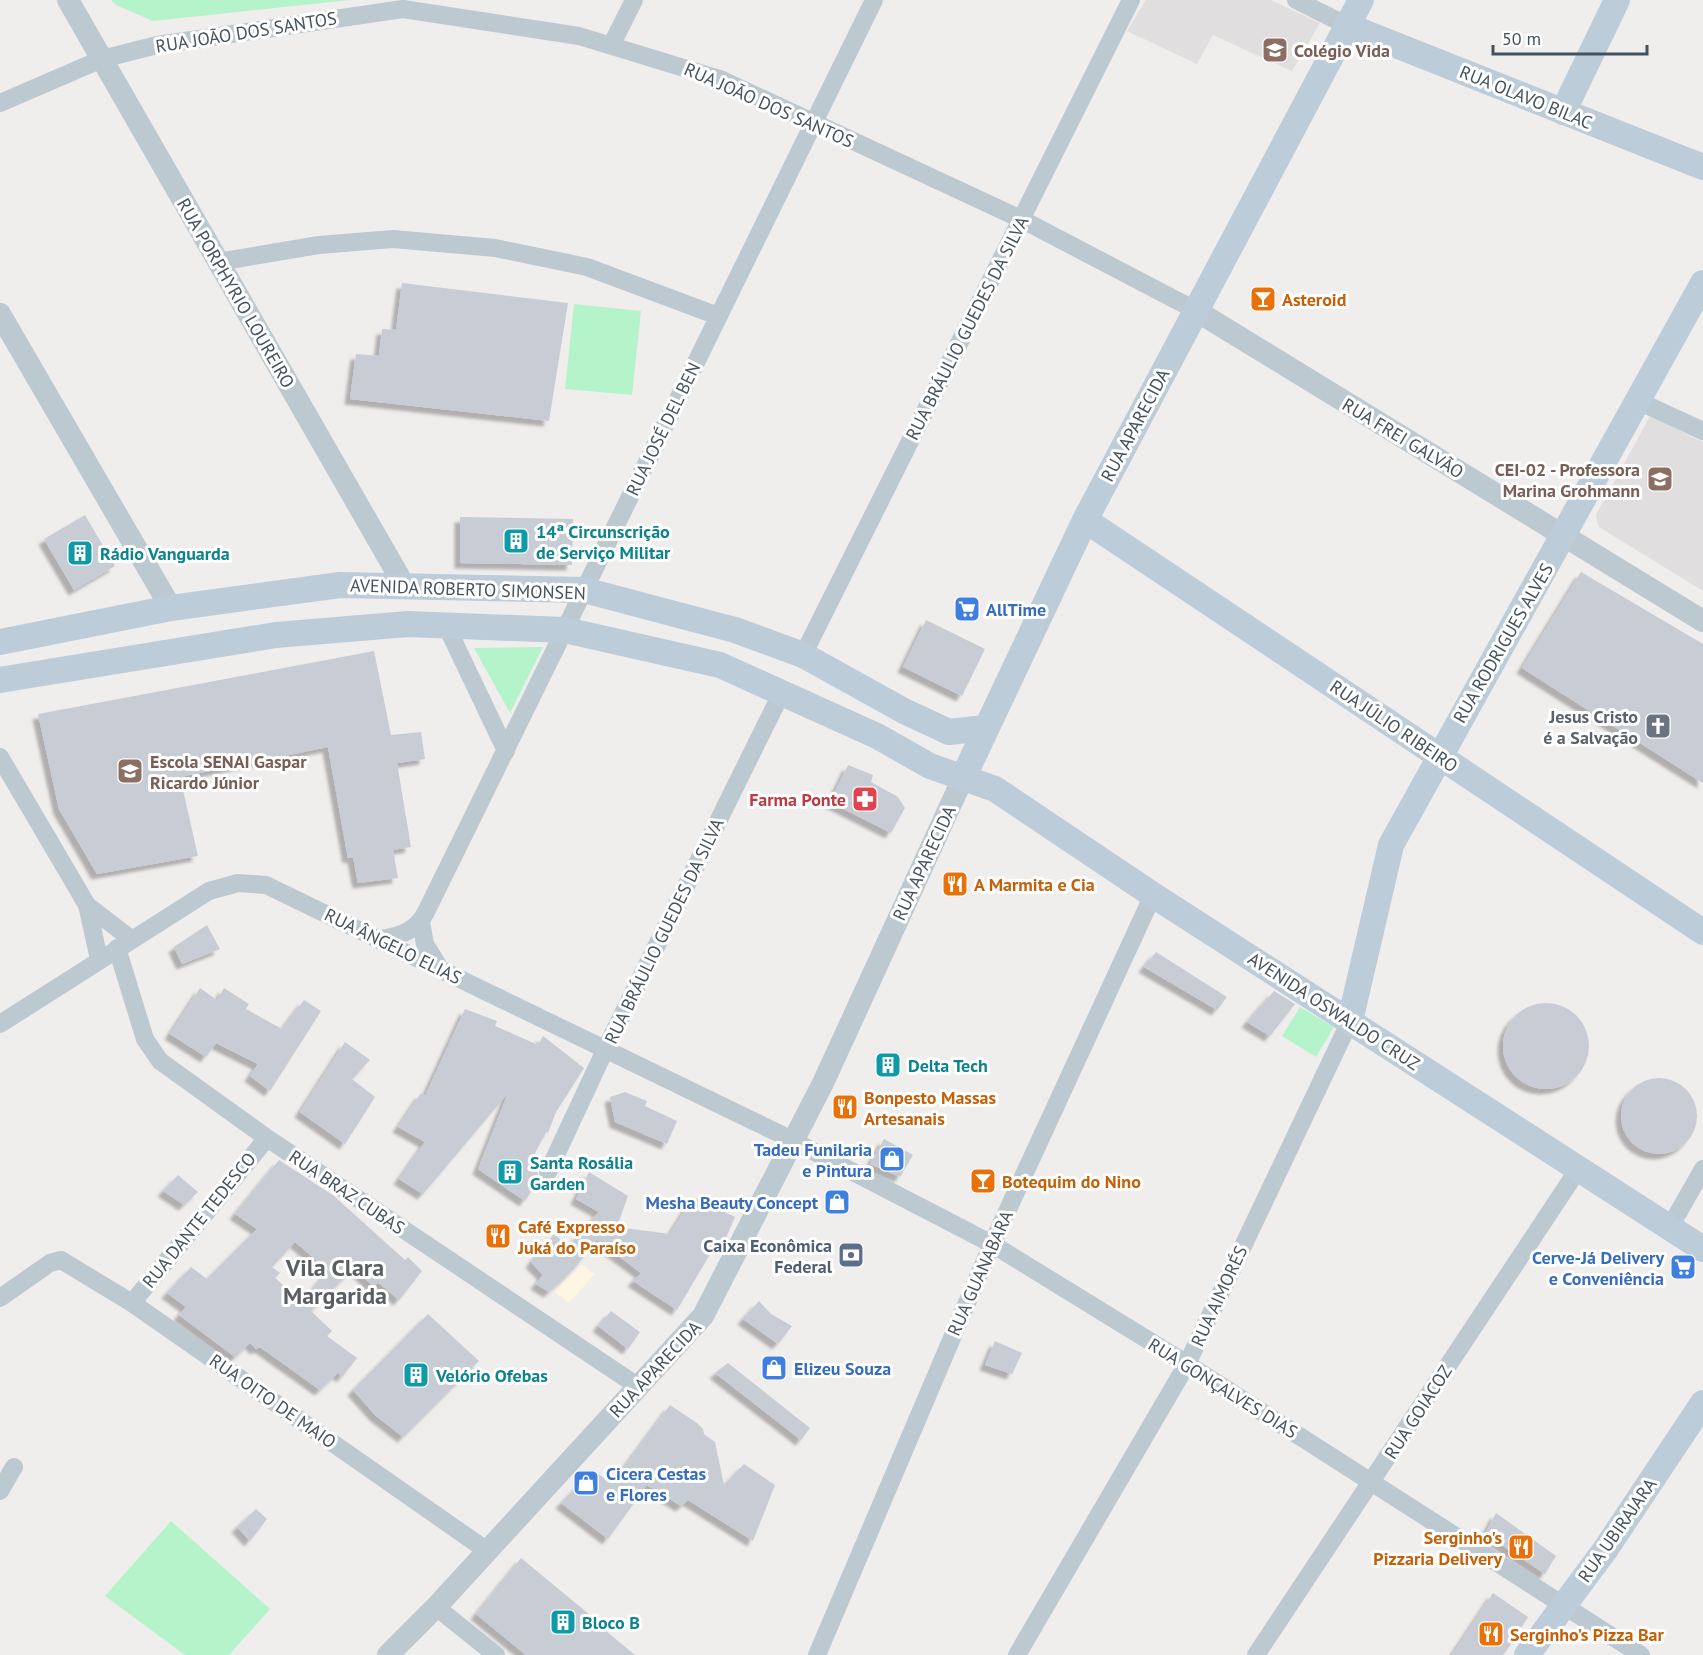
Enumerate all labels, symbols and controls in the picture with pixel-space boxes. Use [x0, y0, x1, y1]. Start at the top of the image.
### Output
street label: RUA JOÃO DOS SANTOS [154, 6, 338, 58]
scale bar [1493, 18, 1648, 56]
text: 50 m [1502, 27, 1541, 50]
school or university icon: Colégio Vida [1260, 35, 1290, 65]
place label: Colégio Vida [1294, 39, 1390, 62]
street label: RUA JOÃO DOS SANTOS [681, 57, 857, 153]
street label: RUA OLAVO BILAC [1456, 60, 1596, 134]
street label: RUA PORPHYRIO LOUREIRO [172, 194, 300, 392]
street label: RUA BRÁULIO GUEDES DA SILVA [900, 212, 1034, 444]
bar icon: Asteroid [1248, 284, 1278, 314]
place label: Asteroid [1282, 288, 1346, 311]
street label: RUA JOSÉ DEL BEN [621, 359, 705, 499]
street label: RUA APARECIDA [1096, 364, 1175, 485]
street label: RUA FREI GALVÃO [1338, 393, 1468, 483]
place label: CEI-02 - Professora Marina Grohmann [1495, 458, 1640, 502]
school or university icon: CEI-02 - Professora Marina Grohmann [1645, 464, 1675, 494]
place label: 14ª Circunscrição de Serviço Militar [536, 520, 671, 564]
building icon: 14ª Circunscrição de Serviço Militar [501, 526, 531, 556]
building icon: Rádio Vanguarda [65, 538, 95, 568]
place label: Rádio Vanguarda [100, 542, 230, 565]
street label: RUA RODRIGUES ALVES [1448, 559, 1558, 727]
street label: AVENIDA ROBERTO SIMONSEN [350, 573, 586, 605]
supermarket icon: AllTime [952, 594, 982, 624]
place label: AllTime [986, 598, 1046, 621]
street label: RUA JÚLIO RIBEIRO [1326, 675, 1462, 777]
place label: Jesus Cristo é a Salvação [1543, 705, 1638, 749]
church icon: Jesus Cristo é a Salvação [1643, 711, 1673, 741]
place label: Escola SENAI Gaspar Ricardo Júnior [150, 750, 307, 794]
school or university icon: Escola SENAI Gaspar Ricardo Júnior [115, 756, 145, 786]
pharmacy icon: Farma Ponte [850, 784, 880, 814]
place label: Farma Ponte [749, 788, 846, 811]
street label: RUA APARECIDA [887, 801, 961, 924]
street label: RUA BRÁULIO GUEDES DA SILVA [599, 814, 729, 1047]
restaurant icon: A Marmita e Cia [940, 869, 970, 899]
place label: A Marmita e Cia [974, 873, 1095, 896]
street label: RUA ÂNGELO ELIAS [321, 903, 465, 989]
street label: AVENIDA OSWALDO CRUZ [1244, 947, 1424, 1075]
building icon: Delta Tech [873, 1050, 903, 1080]
place label: Delta Tech [908, 1054, 988, 1077]
place label: Bonpesto Massas Artesanais [864, 1086, 996, 1130]
restaurant icon: Bonpesto Massas Artesanais [830, 1092, 860, 1122]
place label: Tadeu Funilaria e Pintura [754, 1138, 872, 1182]
shop icon: Tadeu Funilaria e Pintura [877, 1144, 907, 1174]
street label: RUA BRAZ CUBAS [285, 1145, 409, 1239]
street label: RUA DANTE TEDESCO [137, 1148, 261, 1292]
place label: Santa Rosália Garden [530, 1151, 633, 1195]
building icon: Santa Rosália Garden [495, 1157, 525, 1187]
bar icon: Botequim do Nino [968, 1166, 998, 1196]
place label: Botequim do Nino [1002, 1170, 1141, 1193]
shop icon: Mesha Beauty Concept [822, 1187, 852, 1217]
place label: Mesha Beauty Concept [646, 1191, 819, 1214]
street label: RUA GUANABARA [942, 1206, 1018, 1339]
place label: Café Expresso Juká do Paraíso [517, 1215, 636, 1259]
restaurant icon: Café Expresso Juká do Paraíso [483, 1221, 513, 1251]
place label: Caixa Econômica Federal [703, 1234, 833, 1278]
bank icon: Caixa Econômica Federal [836, 1240, 866, 1270]
street label: RUA AIMORÉS [1186, 1242, 1252, 1350]
place label: Cerve-Já Delivery e Conveniência [1532, 1246, 1664, 1290]
district label: Vila Clara Margarida [283, 1252, 387, 1311]
supermarket icon: Cerve-Já Delivery e Conveniência [1668, 1252, 1698, 1282]
street label: RUA APARECIDA [604, 1315, 706, 1422]
street label: RUA GONÇALVES DIAS [1144, 1333, 1302, 1443]
street label: RUA OITO DE MAIO [205, 1349, 341, 1453]
shop icon: Elizeu Souza [759, 1353, 789, 1383]
place label: Elizeu Souza [794, 1357, 891, 1380]
building icon: Velório Ofebas [401, 1360, 431, 1390]
street label: RUA GOIACOZ [1379, 1361, 1457, 1463]
place label: Velório Ofebas [435, 1364, 548, 1387]
place label: Cicera Cestas e Flores [606, 1462, 706, 1506]
shop icon: Cicera Cestas e Flores [571, 1468, 601, 1498]
street label: RUA UBIRAJARA [1573, 1473, 1662, 1587]
place label: Serginho's Pizzaria Delivery [1373, 1526, 1502, 1570]
restaurant icon: Serginho's Pizzaria Delivery [1506, 1532, 1536, 1562]
building icon: Bloco B [548, 1607, 578, 1637]
place label: Bloco B [582, 1611, 640, 1634]
restaurant icon: Serginho's Pizza Bar [1476, 1619, 1506, 1649]
place label: Serginho's Pizza Bar [1510, 1623, 1665, 1646]

